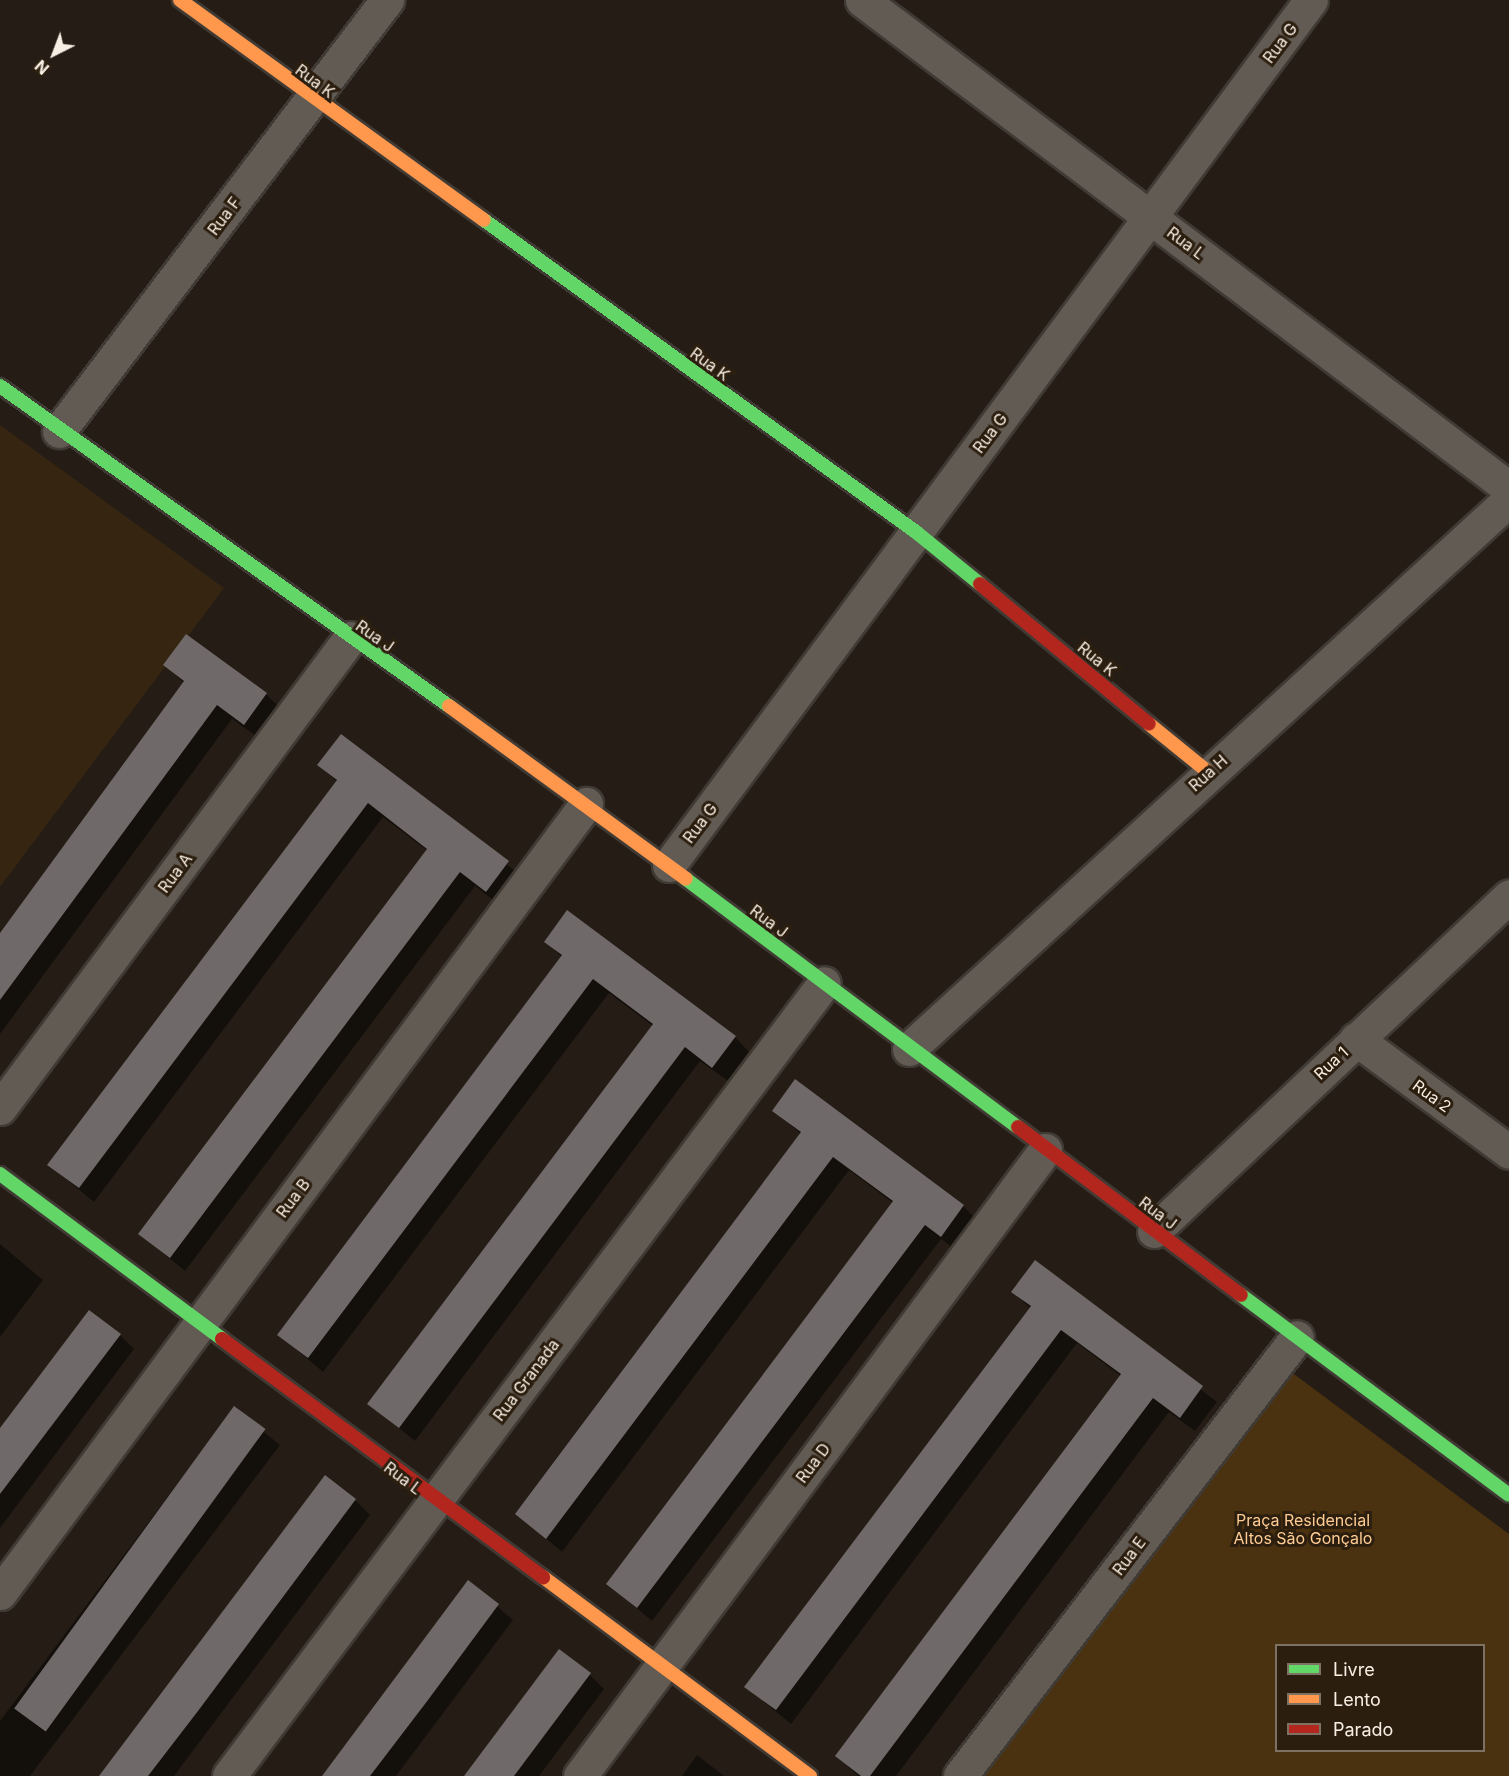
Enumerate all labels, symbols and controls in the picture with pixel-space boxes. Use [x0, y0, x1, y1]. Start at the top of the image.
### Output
street label: Rua G [1259, 19, 1301, 67]
north arrow [24, 24, 84, 84]
text: N [31, 56, 53, 79]
street label: Rua K [292, 60, 338, 102]
street label: Rua F [203, 193, 245, 239]
street label: Rua L [1163, 223, 1209, 263]
street label: Rua K [687, 343, 733, 385]
street label: Rua G [969, 409, 1011, 457]
street label: Rua J [352, 616, 398, 656]
street label: Rua K [1074, 638, 1120, 680]
street label: Rua H [1185, 751, 1231, 795]
street label: Rua G [679, 799, 721, 847]
street label: Rua A [154, 850, 196, 896]
street label: Rua J [746, 901, 792, 941]
street label: Rua 1 [1310, 1042, 1352, 1084]
street label: Rua 2 [1409, 1076, 1455, 1116]
street label: Rua B [272, 1175, 314, 1221]
street label: Rua J [1135, 1193, 1181, 1233]
street label: Rua Granada [489, 1335, 563, 1425]
street label: Rua D [792, 1439, 834, 1487]
street label: Rua L [380, 1458, 426, 1498]
park label: Praça Residencial Altos São Gonçalo [1234, 1510, 1372, 1548]
street label: Rua E [1108, 1533, 1150, 1579]
legend [1275, 1644, 1485, 1752]
text: Livre [1333, 1659, 1375, 1680]
text: Lento [1333, 1689, 1381, 1710]
text: Parado [1333, 1719, 1393, 1740]

